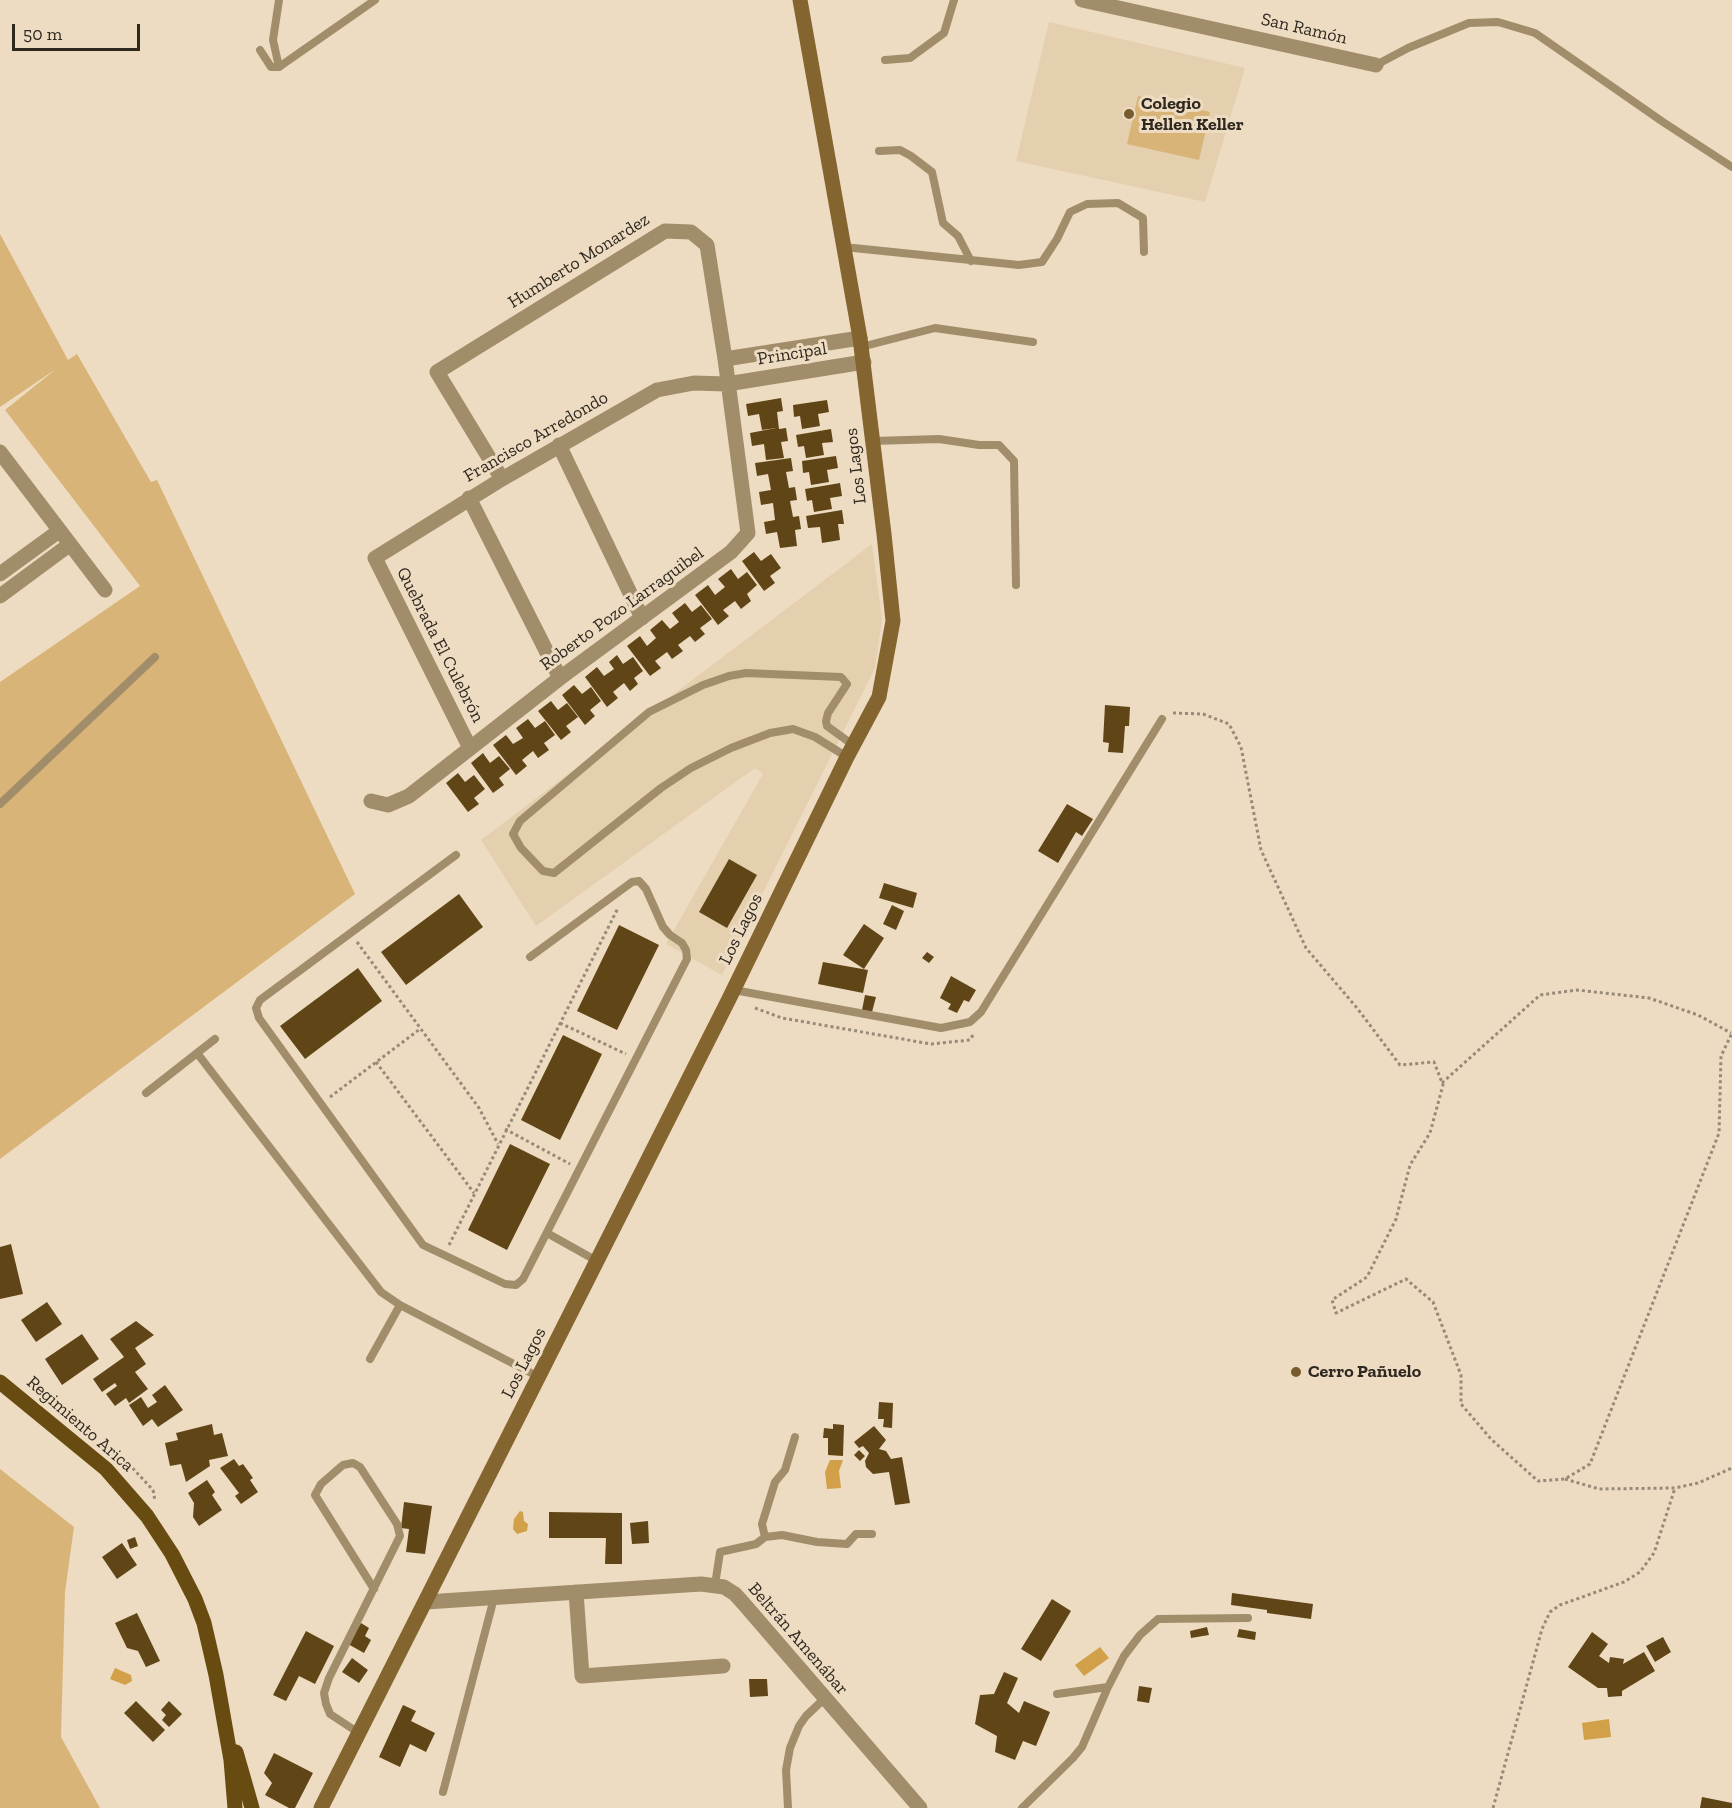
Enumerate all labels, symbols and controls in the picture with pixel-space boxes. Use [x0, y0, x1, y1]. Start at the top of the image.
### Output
street label: San Ramón [1259, 9, 1349, 49]
scale bar [15, 12, 142, 50]
text: 50 m [23, 23, 62, 45]
place label: Colegio Hellen Keller [1141, 93, 1244, 136]
marker: Colegio Hellen Keller [1122, 107, 1136, 121]
street label: Humberto Monardez [504, 209, 654, 313]
street label: Principal [756, 338, 828, 370]
street label: Francisco Arredondo [460, 387, 612, 487]
street label: Los Lagos [841, 427, 871, 505]
street label: Roberto Pozo Larraguibel [536, 542, 708, 676]
street label: Quebrada El Culebrón [391, 564, 489, 726]
street label: Los Lagos [715, 890, 767, 968]
street label: Los Lagos [497, 1324, 551, 1402]
place label: Cerro Pañuelo [1308, 1361, 1421, 1383]
marker: Cerro Pañuelo [1289, 1365, 1303, 1379]
street label: Regimiento Arica [22, 1372, 138, 1476]
street label: Beltrán Amenábar [743, 1578, 853, 1700]

